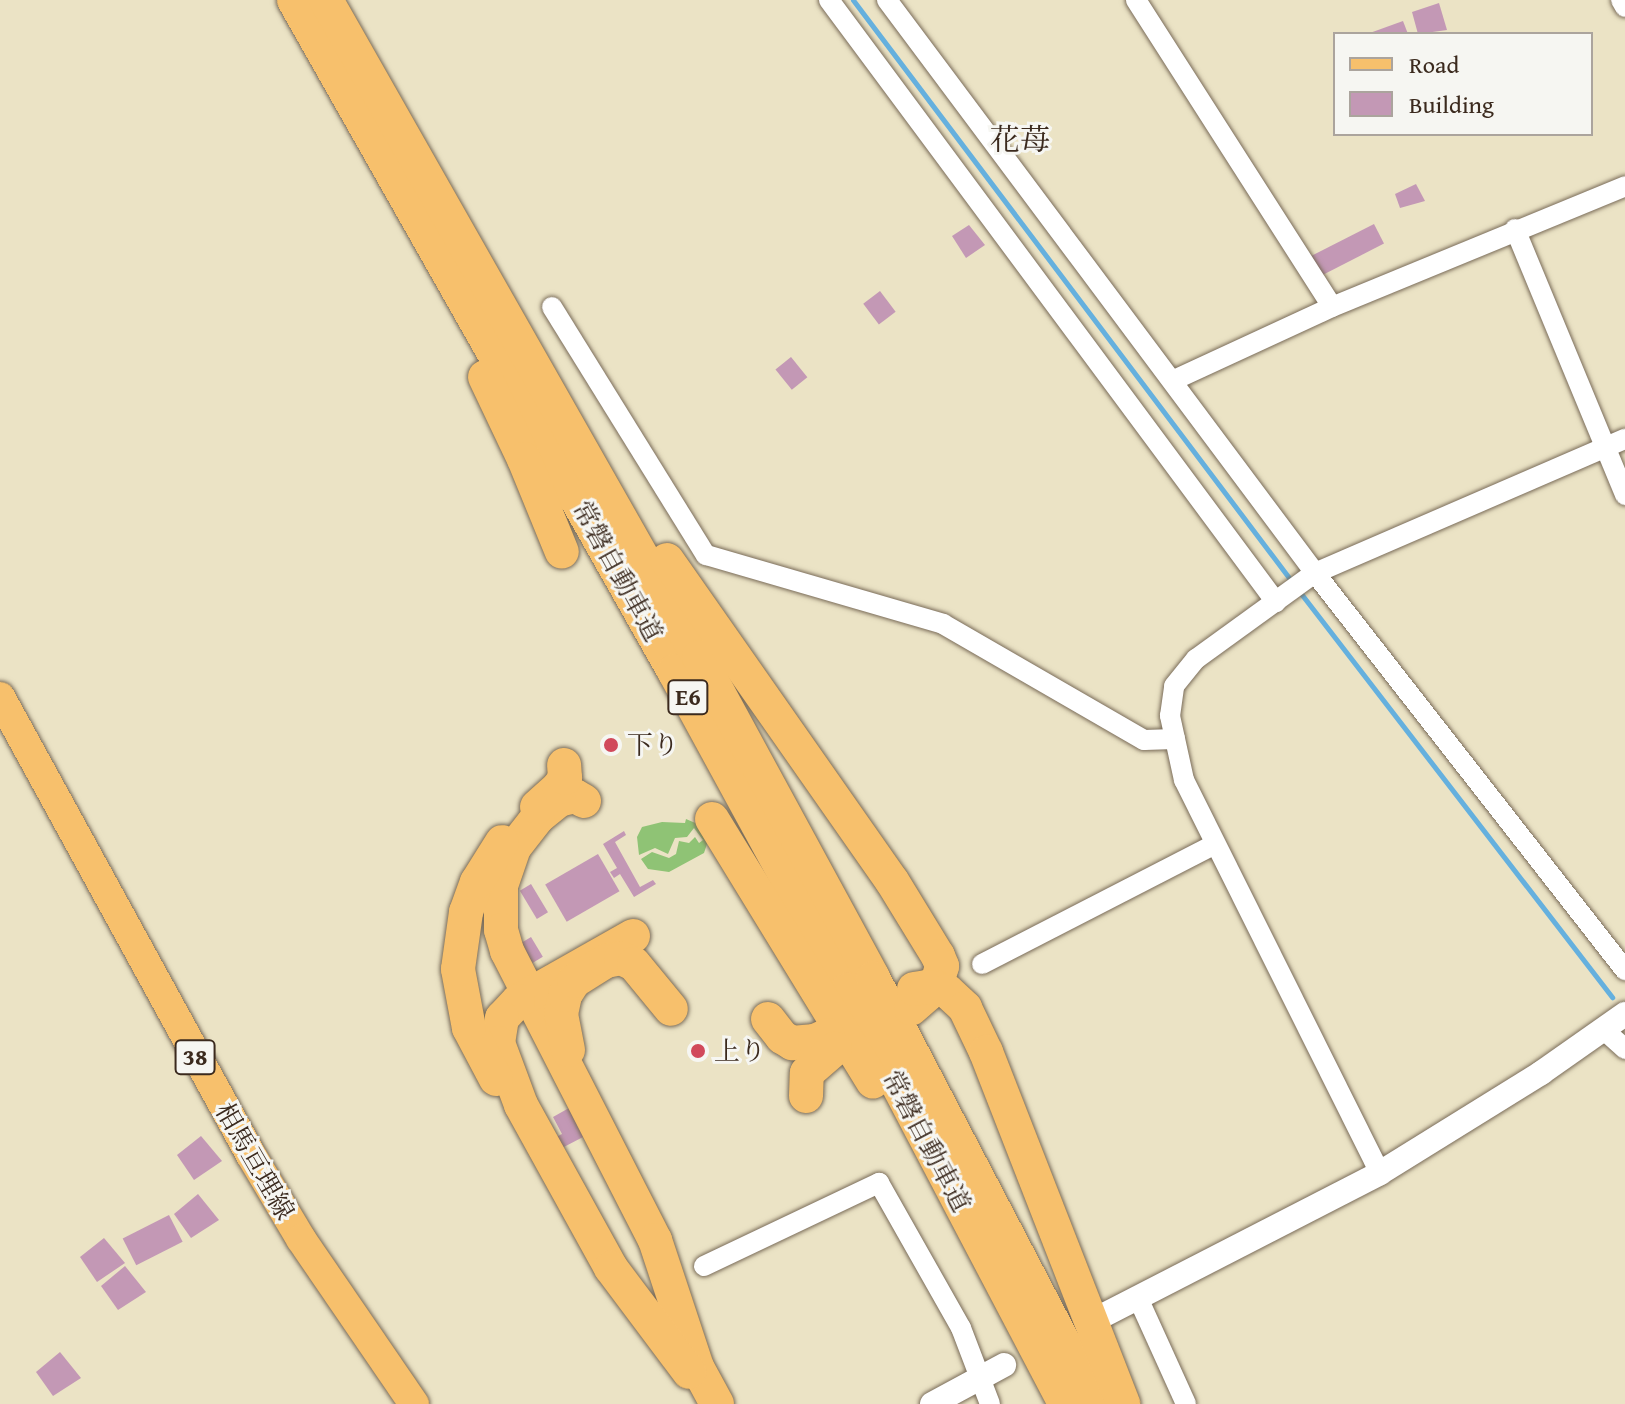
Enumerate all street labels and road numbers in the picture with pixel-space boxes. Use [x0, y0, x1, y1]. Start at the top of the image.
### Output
street label: 常磐自動車道 [567, 495, 669, 647]
road number: E6 [666, 677, 710, 717]
road number: 38 [173, 1037, 217, 1077]
street label: 常磐自動車道 [877, 1065, 977, 1217]
street label: 相馬亘理線 [209, 1097, 301, 1225]

